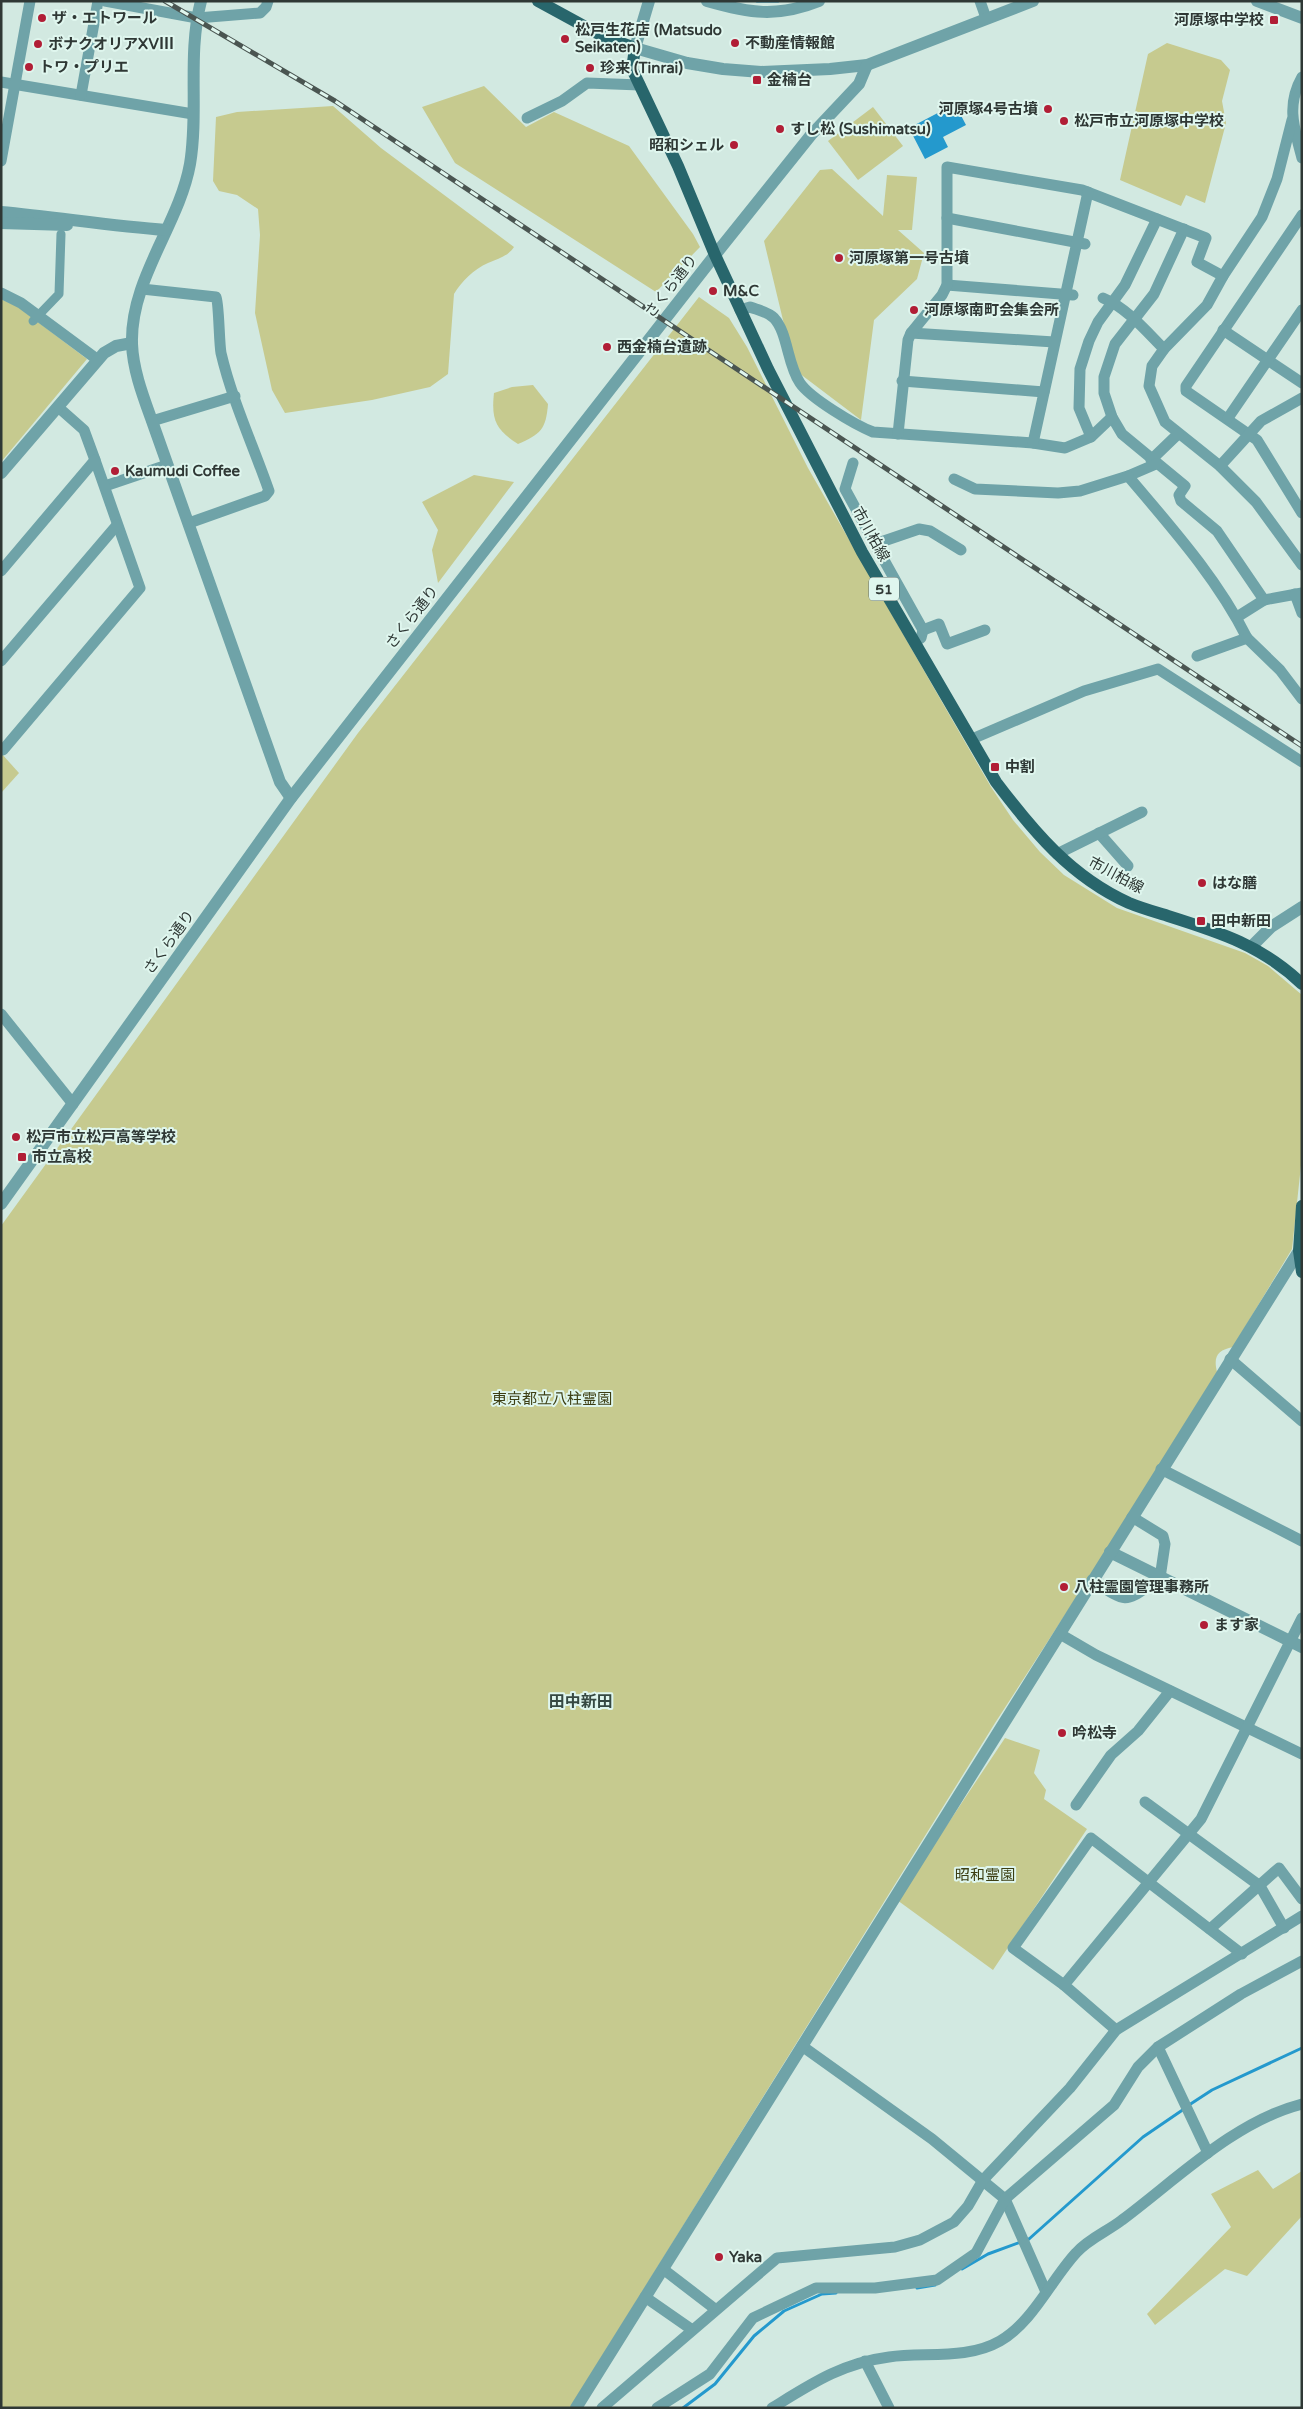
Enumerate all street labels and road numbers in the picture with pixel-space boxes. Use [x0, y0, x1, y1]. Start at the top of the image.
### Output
street label: さくら通り [641, 251, 701, 321]
street label: 市川柏線 [849, 503, 893, 565]
road number: 51 [869, 578, 899, 600]
street label: さくら通り [382, 582, 442, 652]
street label: 市川柏線 [1085, 853, 1147, 897]
street label: さくら通り [140, 906, 198, 978]

